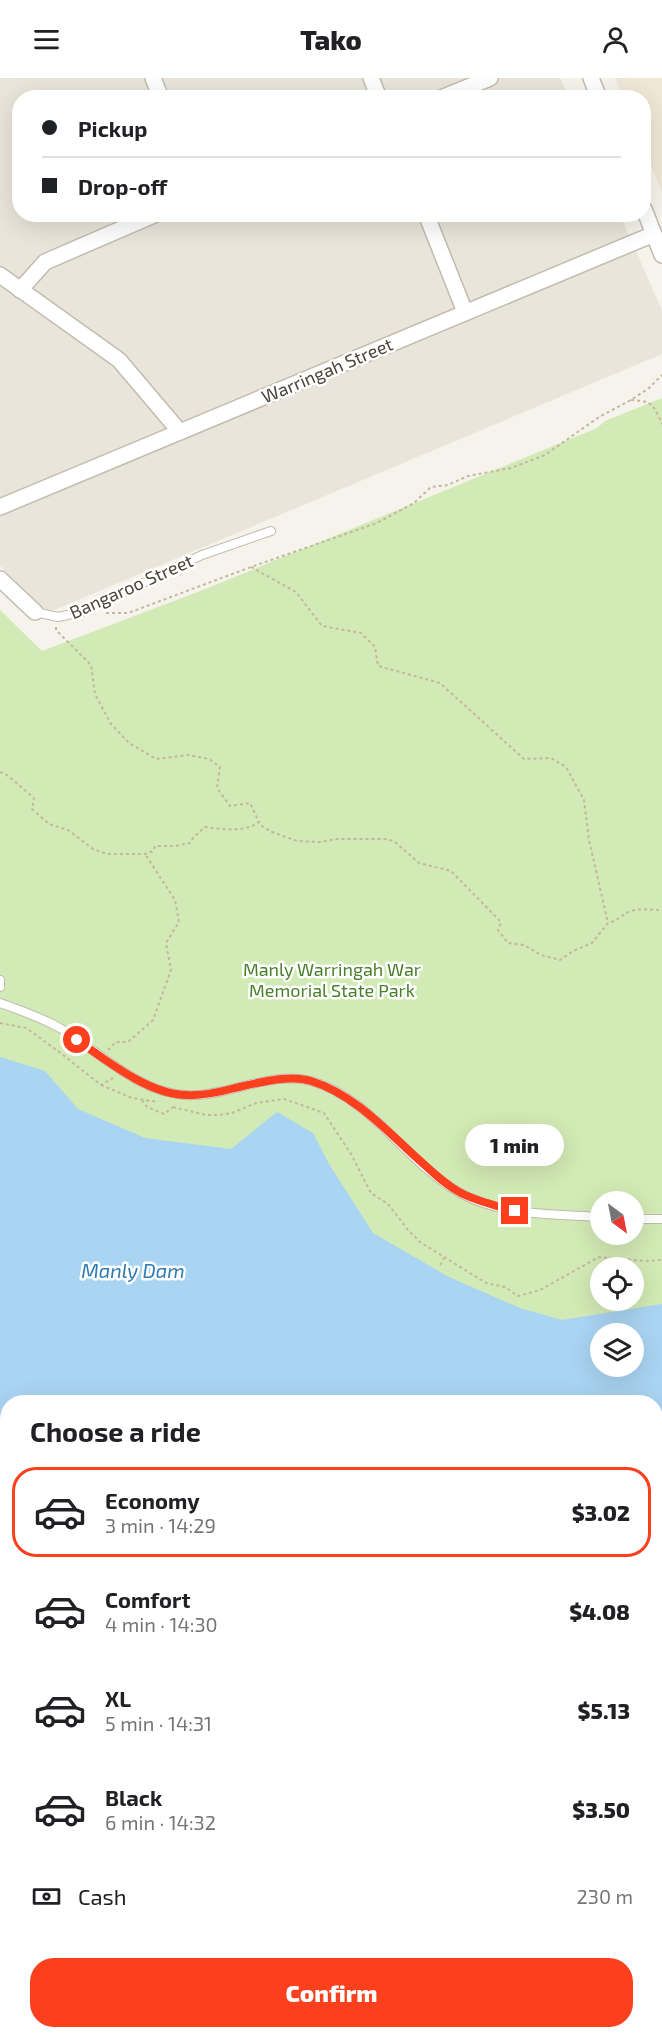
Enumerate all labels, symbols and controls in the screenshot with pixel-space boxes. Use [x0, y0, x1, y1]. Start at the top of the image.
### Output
icon: menu [30, 23, 63, 56]
text: Tako [300, 23, 362, 55]
icon: person [599, 23, 632, 56]
text: Pickup [78, 115, 147, 141]
text: Drop-off [78, 173, 167, 199]
street label: Warringah Street [258, 332, 396, 408]
street label: Bangaroo Street [66, 549, 196, 623]
park label: Manly Warringah War Memorial State Park [243, 958, 421, 1001]
route start [63, 1026, 90, 1053]
callout: 1 min [466, 1124, 564, 1166]
text: 1 min [490, 1133, 539, 1157]
north arrow [590, 1191, 644, 1245]
map controls [590, 1191, 644, 1377]
route end [501, 1197, 528, 1224]
button: locate [590, 1257, 644, 1311]
water label: Manly Dam [81, 1258, 185, 1283]
button: layers [590, 1323, 644, 1377]
text: Choose a ride [30, 1415, 201, 1447]
icon: car [33, 1485, 87, 1539]
text: Economy [105, 1487, 200, 1513]
text: $3.02 [572, 1499, 630, 1525]
text: 3 min · 14:29 [105, 1513, 216, 1537]
icon: car [33, 1584, 87, 1638]
text: Comfort [105, 1586, 190, 1612]
text: $4.08 [569, 1598, 630, 1624]
text: 4 min · 14:30 [105, 1612, 218, 1636]
icon: car [33, 1683, 87, 1737]
text: XL [105, 1685, 131, 1711]
text: $5.13 [578, 1697, 630, 1723]
text: 5 min · 14:31 [105, 1711, 212, 1735]
icon: car [33, 1782, 87, 1836]
text: Black [105, 1784, 162, 1810]
text: $3.50 [572, 1796, 630, 1822]
text: 6 min · 14:32 [105, 1810, 216, 1834]
icon: cash [30, 1880, 63, 1913]
text: Cash [78, 1883, 127, 1909]
text: 230 m [577, 1884, 633, 1908]
button: Confirm [30, 1958, 633, 2027]

